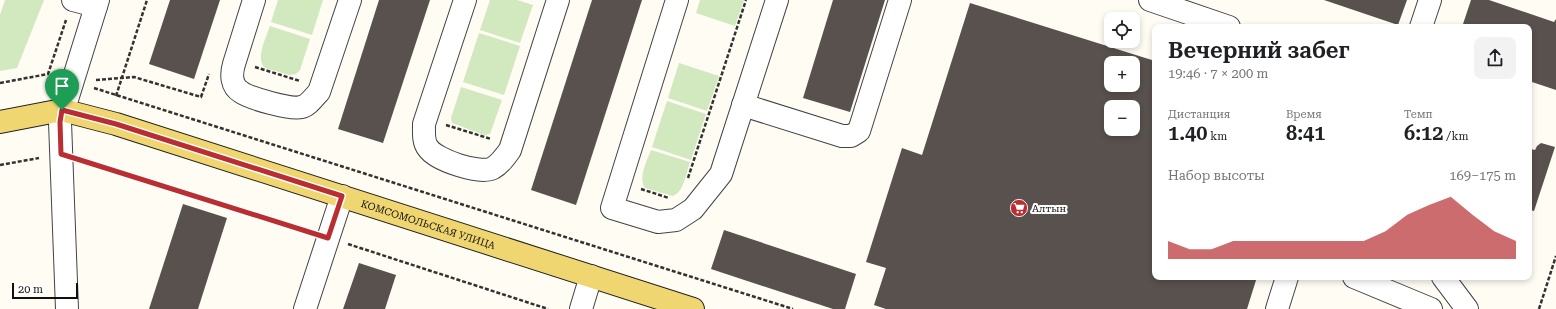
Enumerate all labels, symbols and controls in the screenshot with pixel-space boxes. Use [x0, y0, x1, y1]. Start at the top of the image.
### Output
map controls [1104, 12, 1140, 136]
button: locate [1104, 12, 1140, 48]
button: share [1474, 37, 1516, 79]
text: Вечерний забег [1168, 38, 1350, 63]
button: + [1104, 56, 1140, 92]
text: 19:46 · 7 × 200 m [1168, 66, 1268, 81]
pin [45, 69, 79, 110]
icon: arrive [51, 75, 73, 97]
button: − [1104, 100, 1140, 136]
text: Дистанция [1168, 108, 1230, 121]
text: Время [1286, 108, 1322, 121]
text: Темп [1404, 108, 1433, 121]
text: 1.40 [1168, 121, 1208, 145]
text: 8:41 [1286, 121, 1326, 145]
text: 6:12 [1404, 121, 1444, 145]
text: km [1208, 130, 1227, 143]
text: /km [1444, 130, 1468, 143]
text: Набор высоты [1168, 168, 1265, 183]
text: 169–175 m [1449, 168, 1516, 183]
street label: КОМСОМОЛЬСКАЯ УЛИЦА [360, 198, 497, 251]
supermarket icon: Алтын [1009, 198, 1029, 218]
place label: Алтын [1032, 203, 1066, 214]
scale bar [12, 281, 78, 300]
text: 20 m [18, 283, 43, 296]

